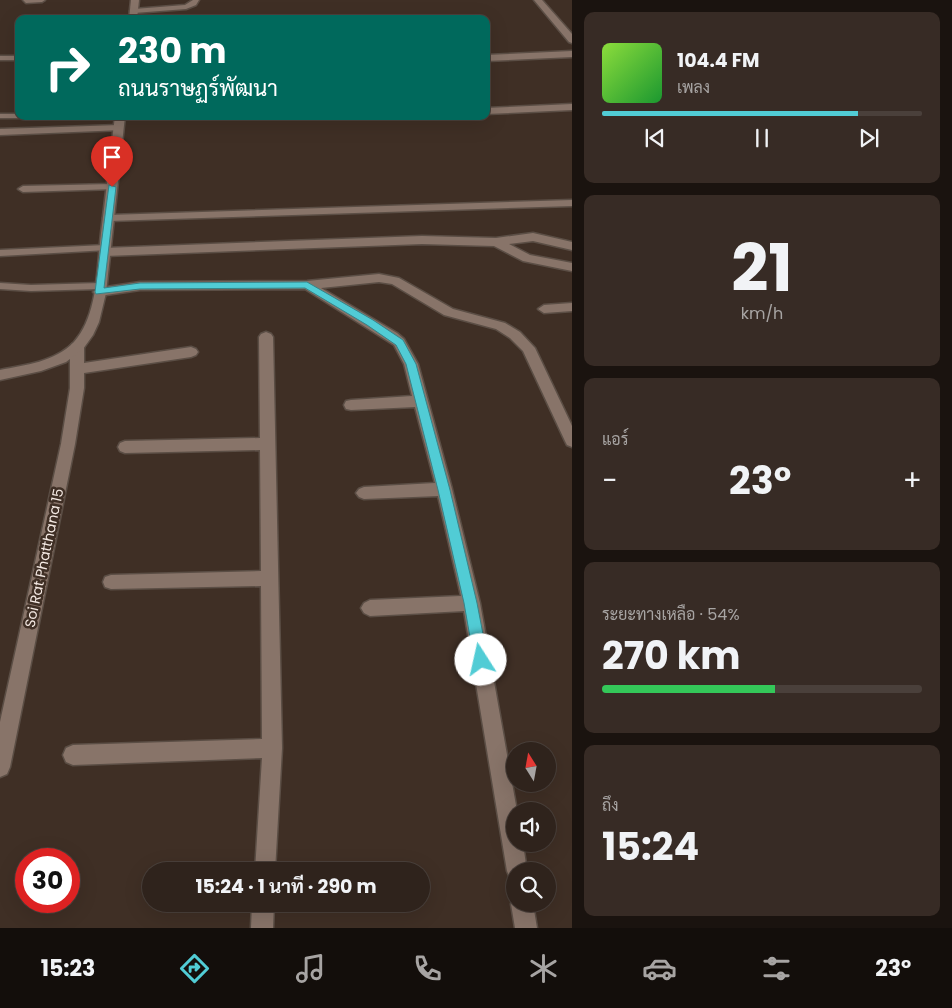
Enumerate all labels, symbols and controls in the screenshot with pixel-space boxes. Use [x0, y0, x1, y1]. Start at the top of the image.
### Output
text: 230 m [118, 26, 226, 75]
icon: right [35, 35, 100, 100]
text: 104.4 FM [677, 47, 759, 74]
text: ถนนราษฏร์พัฒนา [118, 73, 278, 104]
text: เพลง [677, 76, 710, 99]
icon: previous [641, 124, 669, 152]
icon: pause [748, 124, 776, 152]
icon: next [855, 124, 883, 152]
pin [91, 136, 133, 187]
icon: arrive [98, 143, 126, 171]
text: 21 [731, 223, 793, 314]
text: km/h [741, 302, 783, 325]
text: แอร์ [602, 428, 628, 451]
text: 23° [729, 454, 791, 507]
text: − [602, 461, 617, 500]
text: + [903, 461, 922, 500]
street label: Soi Rat Phatthana 15 [19, 487, 69, 629]
text: ระยะทางเหลือ · 54% [602, 603, 740, 626]
text: 270 km [602, 629, 741, 682]
position arrow [454, 633, 506, 685]
north arrow [506, 742, 556, 792]
map controls [506, 742, 556, 912]
text: ถึง [602, 794, 619, 817]
button: sound [506, 802, 556, 852]
text: 15:24 [602, 820, 699, 873]
speed limit sign: 30 [15, 848, 80, 913]
button: search [506, 862, 556, 912]
text: 15:24 · 1 นาที · 290 m [195, 873, 377, 900]
icon: directions [177, 951, 212, 986]
icon: music [293, 951, 328, 986]
icon: phone [410, 951, 445, 986]
icon: climate [526, 951, 561, 986]
icon: car [642, 951, 677, 986]
icon: filters [759, 951, 794, 986]
text: 15:23 [41, 953, 95, 984]
text: 23° [875, 953, 911, 984]

